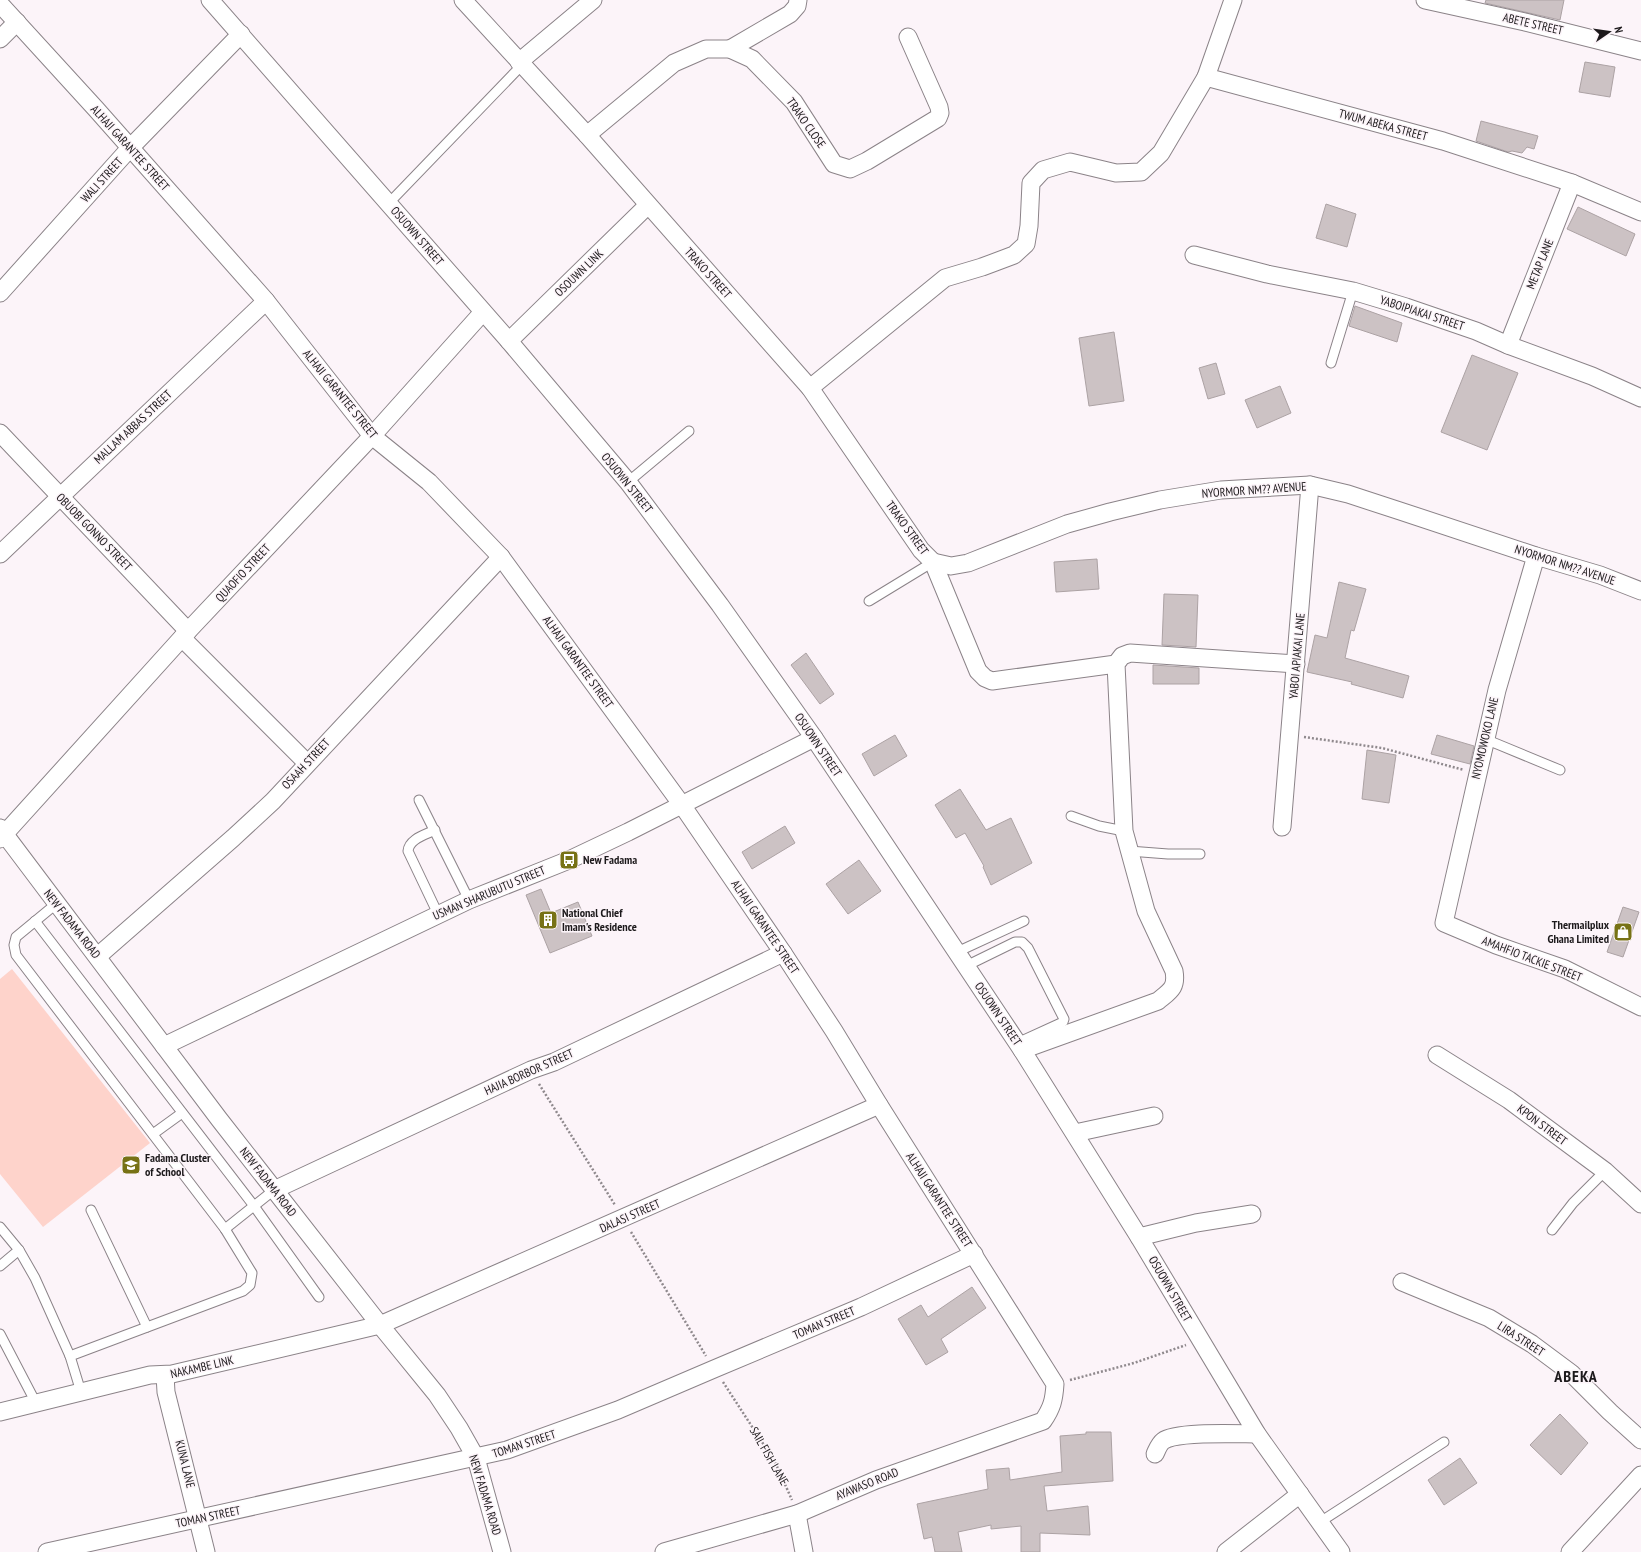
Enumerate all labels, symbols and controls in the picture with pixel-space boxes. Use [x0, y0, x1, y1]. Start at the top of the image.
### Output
street label: ABETE STREET [1501, 9, 1565, 38]
north arrow [1589, 12, 1629, 52]
text: N [1611, 25, 1626, 34]
street label: TRAKO CLOSE [784, 95, 829, 151]
street label: ALHAJI GARANTEE STREET [88, 102, 173, 194]
street label: TWUM ABEKA STREET [1337, 105, 1430, 144]
street label: WALI STREET [77, 153, 126, 205]
street label: OSUOWN STREET [388, 203, 448, 269]
street label: METAP LANE [1523, 236, 1556, 291]
street label: TRAKO STREET [682, 244, 736, 302]
street label: OSOUWN LINK [551, 246, 606, 299]
street label: YABOIPIAKAI STREET [1378, 292, 1467, 333]
street label: ALHAJI GARANTEE STREET [300, 346, 381, 442]
street label: MALLAM ABBAS STREET [91, 386, 175, 467]
street label: OSUOWN STREET [598, 449, 657, 516]
street label: NYORMOR NM?? AVENUE [1201, 478, 1307, 501]
street label: OBUOBI GONNO STREET [53, 490, 136, 574]
street label: TRAKO STREET [883, 498, 932, 558]
street label: QUAOFIO STREET [212, 540, 274, 605]
street label: NYORMOR NM?? AVENUE [1513, 541, 1617, 588]
street label: YABOI APIAKAI LANE [1285, 612, 1308, 700]
street label: ALHAJI GARANTEE STREET [540, 613, 617, 711]
street label: NYOMOWOKO LANE [1468, 695, 1501, 780]
street label: OSUOWN STREET [792, 710, 845, 780]
street label: OSAAH STREET [278, 735, 333, 792]
bus stop icon: New Fadama [558, 849, 580, 871]
place label: New Fadama [583, 852, 637, 867]
street label: USMAN SHARUBUTU STREET [430, 862, 548, 923]
street label: ALHAJI GARANTEE STREET [728, 877, 803, 977]
street label: NEW FADAMA ROAD [41, 886, 104, 961]
place label: National Chief Imam's Residence [562, 905, 637, 934]
building icon: National Chief Imam's Residence [537, 909, 559, 931]
place label: Thermailplux Ghana Limited [1547, 917, 1610, 946]
shop icon: Thermailplux Ghana Limited [1612, 921, 1634, 943]
street label: AMAHFIO TACKIE STREET [1480, 933, 1585, 985]
street label: OSUOWN STREET [972, 979, 1025, 1049]
street label: HAJIA BORBOR STREET [482, 1045, 576, 1098]
street label: KPON STREET [1514, 1101, 1571, 1149]
street label: NEW FADAMA ROAD [237, 1144, 300, 1219]
street label: ALHAJI GARANTEE STREET [903, 1149, 976, 1251]
place label: Fadama Cluster of School [145, 1150, 211, 1179]
school or university icon: Fadama Cluster of School [120, 1154, 142, 1176]
street label: DALASI STREET [597, 1195, 663, 1236]
street label: OSUOWN STREET [1146, 1253, 1196, 1325]
street label: TOMAN STREET [791, 1303, 858, 1342]
street label: LIRA STREET [1495, 1318, 1548, 1360]
street label: NAKAMBE LINK [169, 1352, 235, 1381]
district label: ABEKA [1553, 1366, 1598, 1386]
street label: SAIL FISH LANE [747, 1424, 792, 1488]
street label: TOMAN STREET [490, 1426, 558, 1461]
street label: KUNA LANE [172, 1438, 199, 1489]
street label: NEW FADAMA ROAD [466, 1453, 505, 1537]
street label: AYAWASO ROAD [833, 1464, 900, 1503]
street label: TOMAN STREET [174, 1502, 242, 1531]

